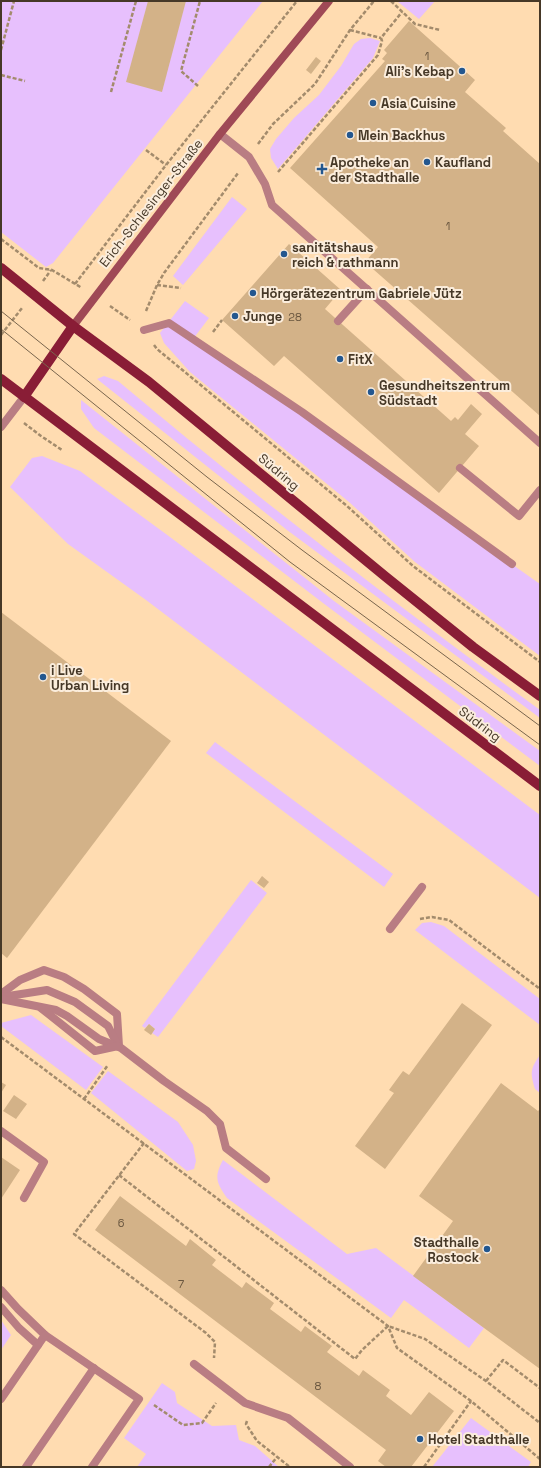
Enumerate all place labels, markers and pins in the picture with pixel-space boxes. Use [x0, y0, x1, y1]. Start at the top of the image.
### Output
place label: Ali's Kebap [385, 63, 454, 80]
marker: Ali's Kebap [457, 66, 467, 76]
place label: Asia Cuisine [381, 95, 456, 112]
marker: Asia Cuisine [368, 98, 378, 108]
place label: Mein Backhus [358, 127, 446, 144]
marker: Mein Backhus [345, 130, 355, 140]
place label: Apotheke an der Stadthalle [330, 154, 420, 186]
place label: Kaufland [435, 154, 491, 171]
marker: Kaufland [422, 157, 432, 167]
marker: Apotheke an der Stadthalle [317, 164, 327, 174]
place label: sanitätshaus reich & rathmann [292, 239, 398, 271]
marker: sanitätshaus reich & rathmann [279, 249, 289, 259]
place label: Hörgerätezentrum Gabriele Jütz [261, 285, 462, 302]
marker: Hörgerätezentrum Gabriele Jütz [248, 288, 258, 298]
place label: Junge [243, 308, 282, 325]
marker: Junge [230, 311, 240, 321]
place label: FitX [348, 351, 373, 368]
marker: FitX [335, 354, 345, 364]
place label: Gesundheitszentrum Südstadt [379, 377, 510, 409]
marker: Gesundheitszentrum Südstadt [366, 387, 376, 397]
place label: i Live Urban Living [51, 662, 129, 694]
marker: i Live Urban Living [38, 672, 48, 682]
place label: Stadthalle Rostock [414, 1234, 480, 1266]
marker: Stadthalle Rostock [482, 1244, 492, 1254]
place label: Hotel Stadthalle [428, 1431, 530, 1448]
marker: Hotel Stadthalle [415, 1434, 425, 1444]

